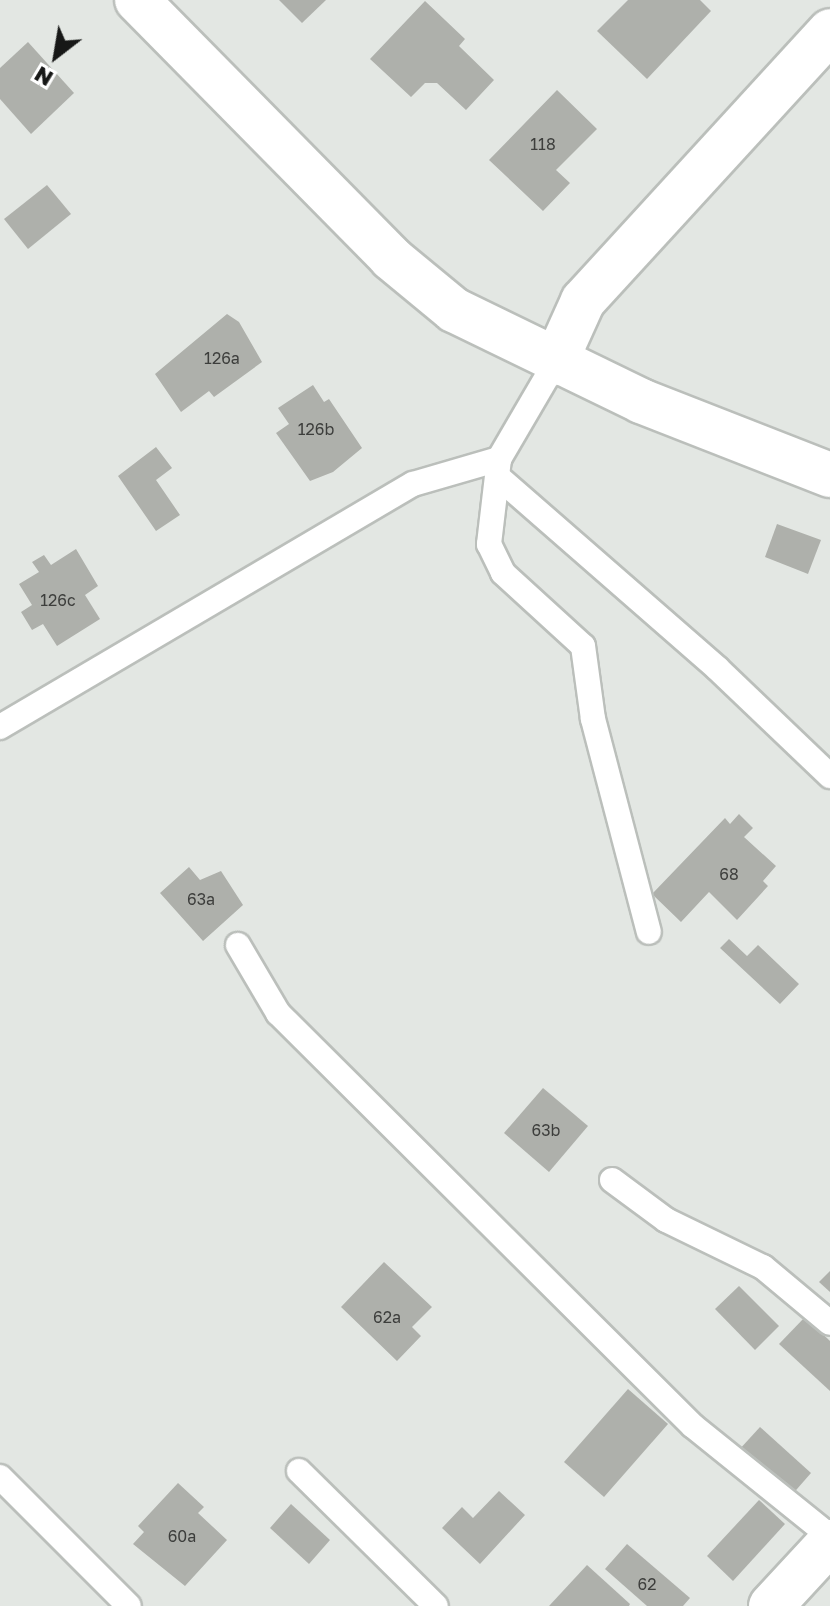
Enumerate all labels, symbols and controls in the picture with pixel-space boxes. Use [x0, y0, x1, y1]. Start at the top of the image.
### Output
north arrow [16, 16, 96, 96]
text: N [29, 61, 58, 93]
house number: 118 [530, 134, 556, 154]
house number: 126a [204, 348, 240, 368]
house number: 126b [298, 419, 334, 439]
house number: 126c [40, 590, 76, 610]
house number: 68 [719, 864, 739, 884]
house number: 63a [187, 889, 215, 909]
house number: 63b [532, 1120, 560, 1140]
house number: 62a [373, 1307, 401, 1327]
house number: 60a [168, 1526, 196, 1546]
house number: 62 [638, 1574, 656, 1594]

